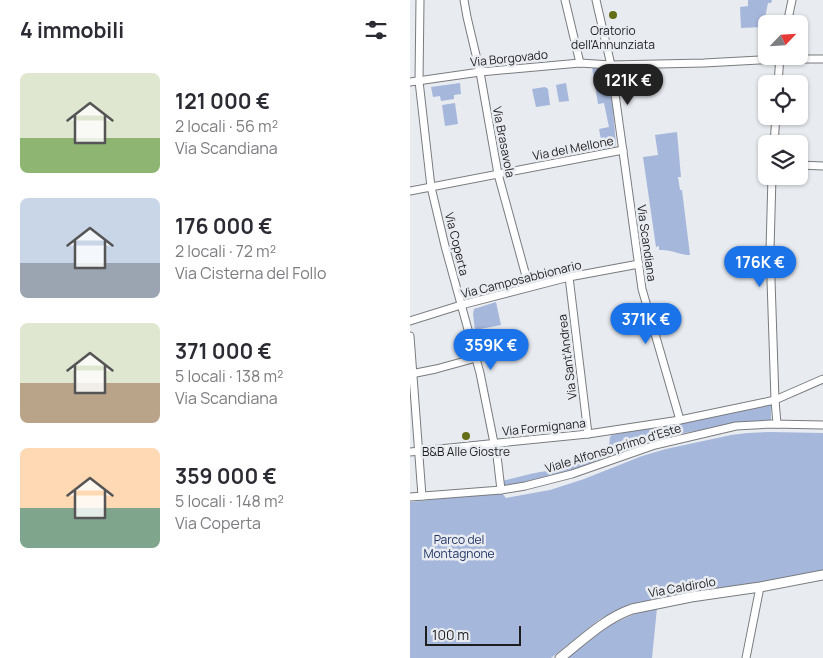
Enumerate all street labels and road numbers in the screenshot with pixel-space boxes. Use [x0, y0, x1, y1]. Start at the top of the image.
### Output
street label: Via Borgovado [469, 45, 549, 71]
street label: Via Brasavola [489, 105, 519, 179]
street label: Via del Mellone [531, 132, 615, 164]
street label: Via Scandiana [633, 204, 661, 282]
street label: Via Coperta [441, 211, 473, 277]
street label: Via Camposabbionario [459, 256, 583, 302]
street label: Via Sant'Andrea [553, 314, 581, 400]
street label: Via Formignana [501, 414, 587, 440]
street label: Viale Alfonso primo d'Este [543, 419, 683, 477]
street label: Via Caldirolo [647, 573, 717, 601]

